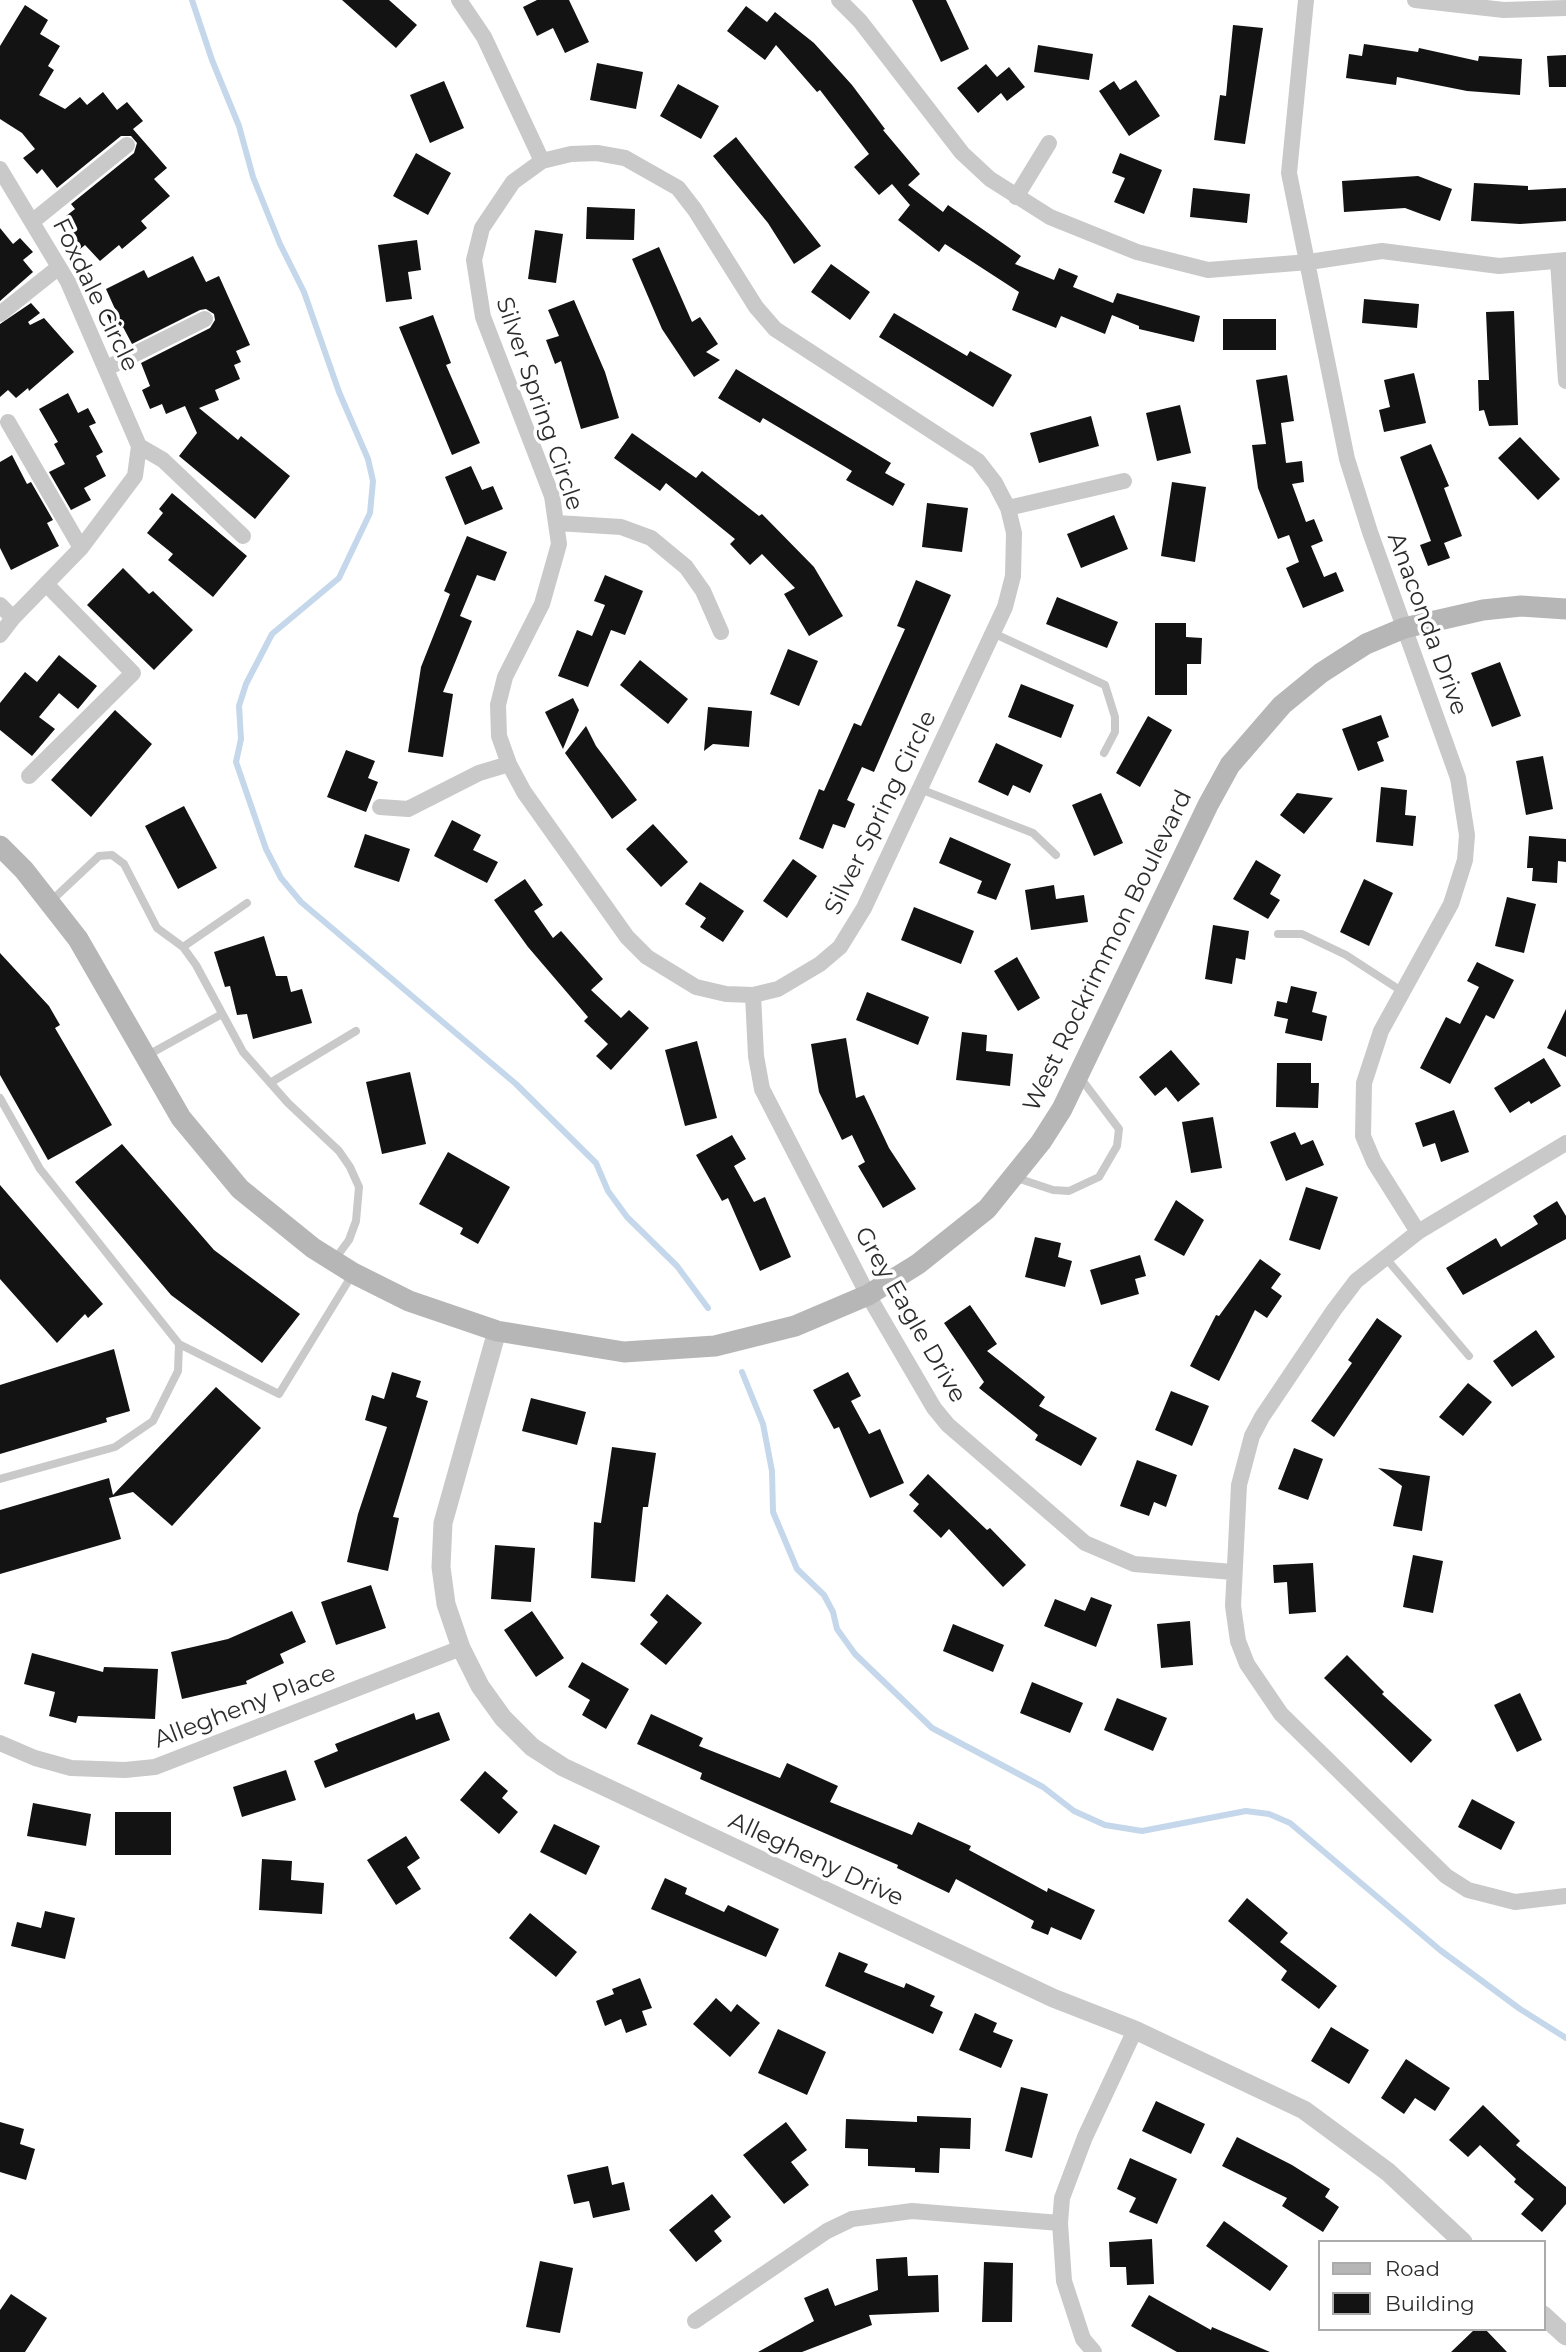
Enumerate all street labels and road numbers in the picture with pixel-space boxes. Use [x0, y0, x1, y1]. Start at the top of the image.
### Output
street label: Foxdale Circle [46, 214, 144, 376]
street label: Silver Spring Circle [489, 294, 589, 514]
street label: Anaconda Drive [1381, 529, 1473, 719]
street label: Silver Spring Circle [819, 706, 943, 920]
street label: West Rockrimmon Boulevard [1017, 786, 1199, 1116]
street label: Grey Eagle Drive [848, 1222, 972, 1408]
street label: Allegheny Place [150, 1659, 340, 1755]
street label: Allegheny Drive [724, 1807, 908, 1913]

